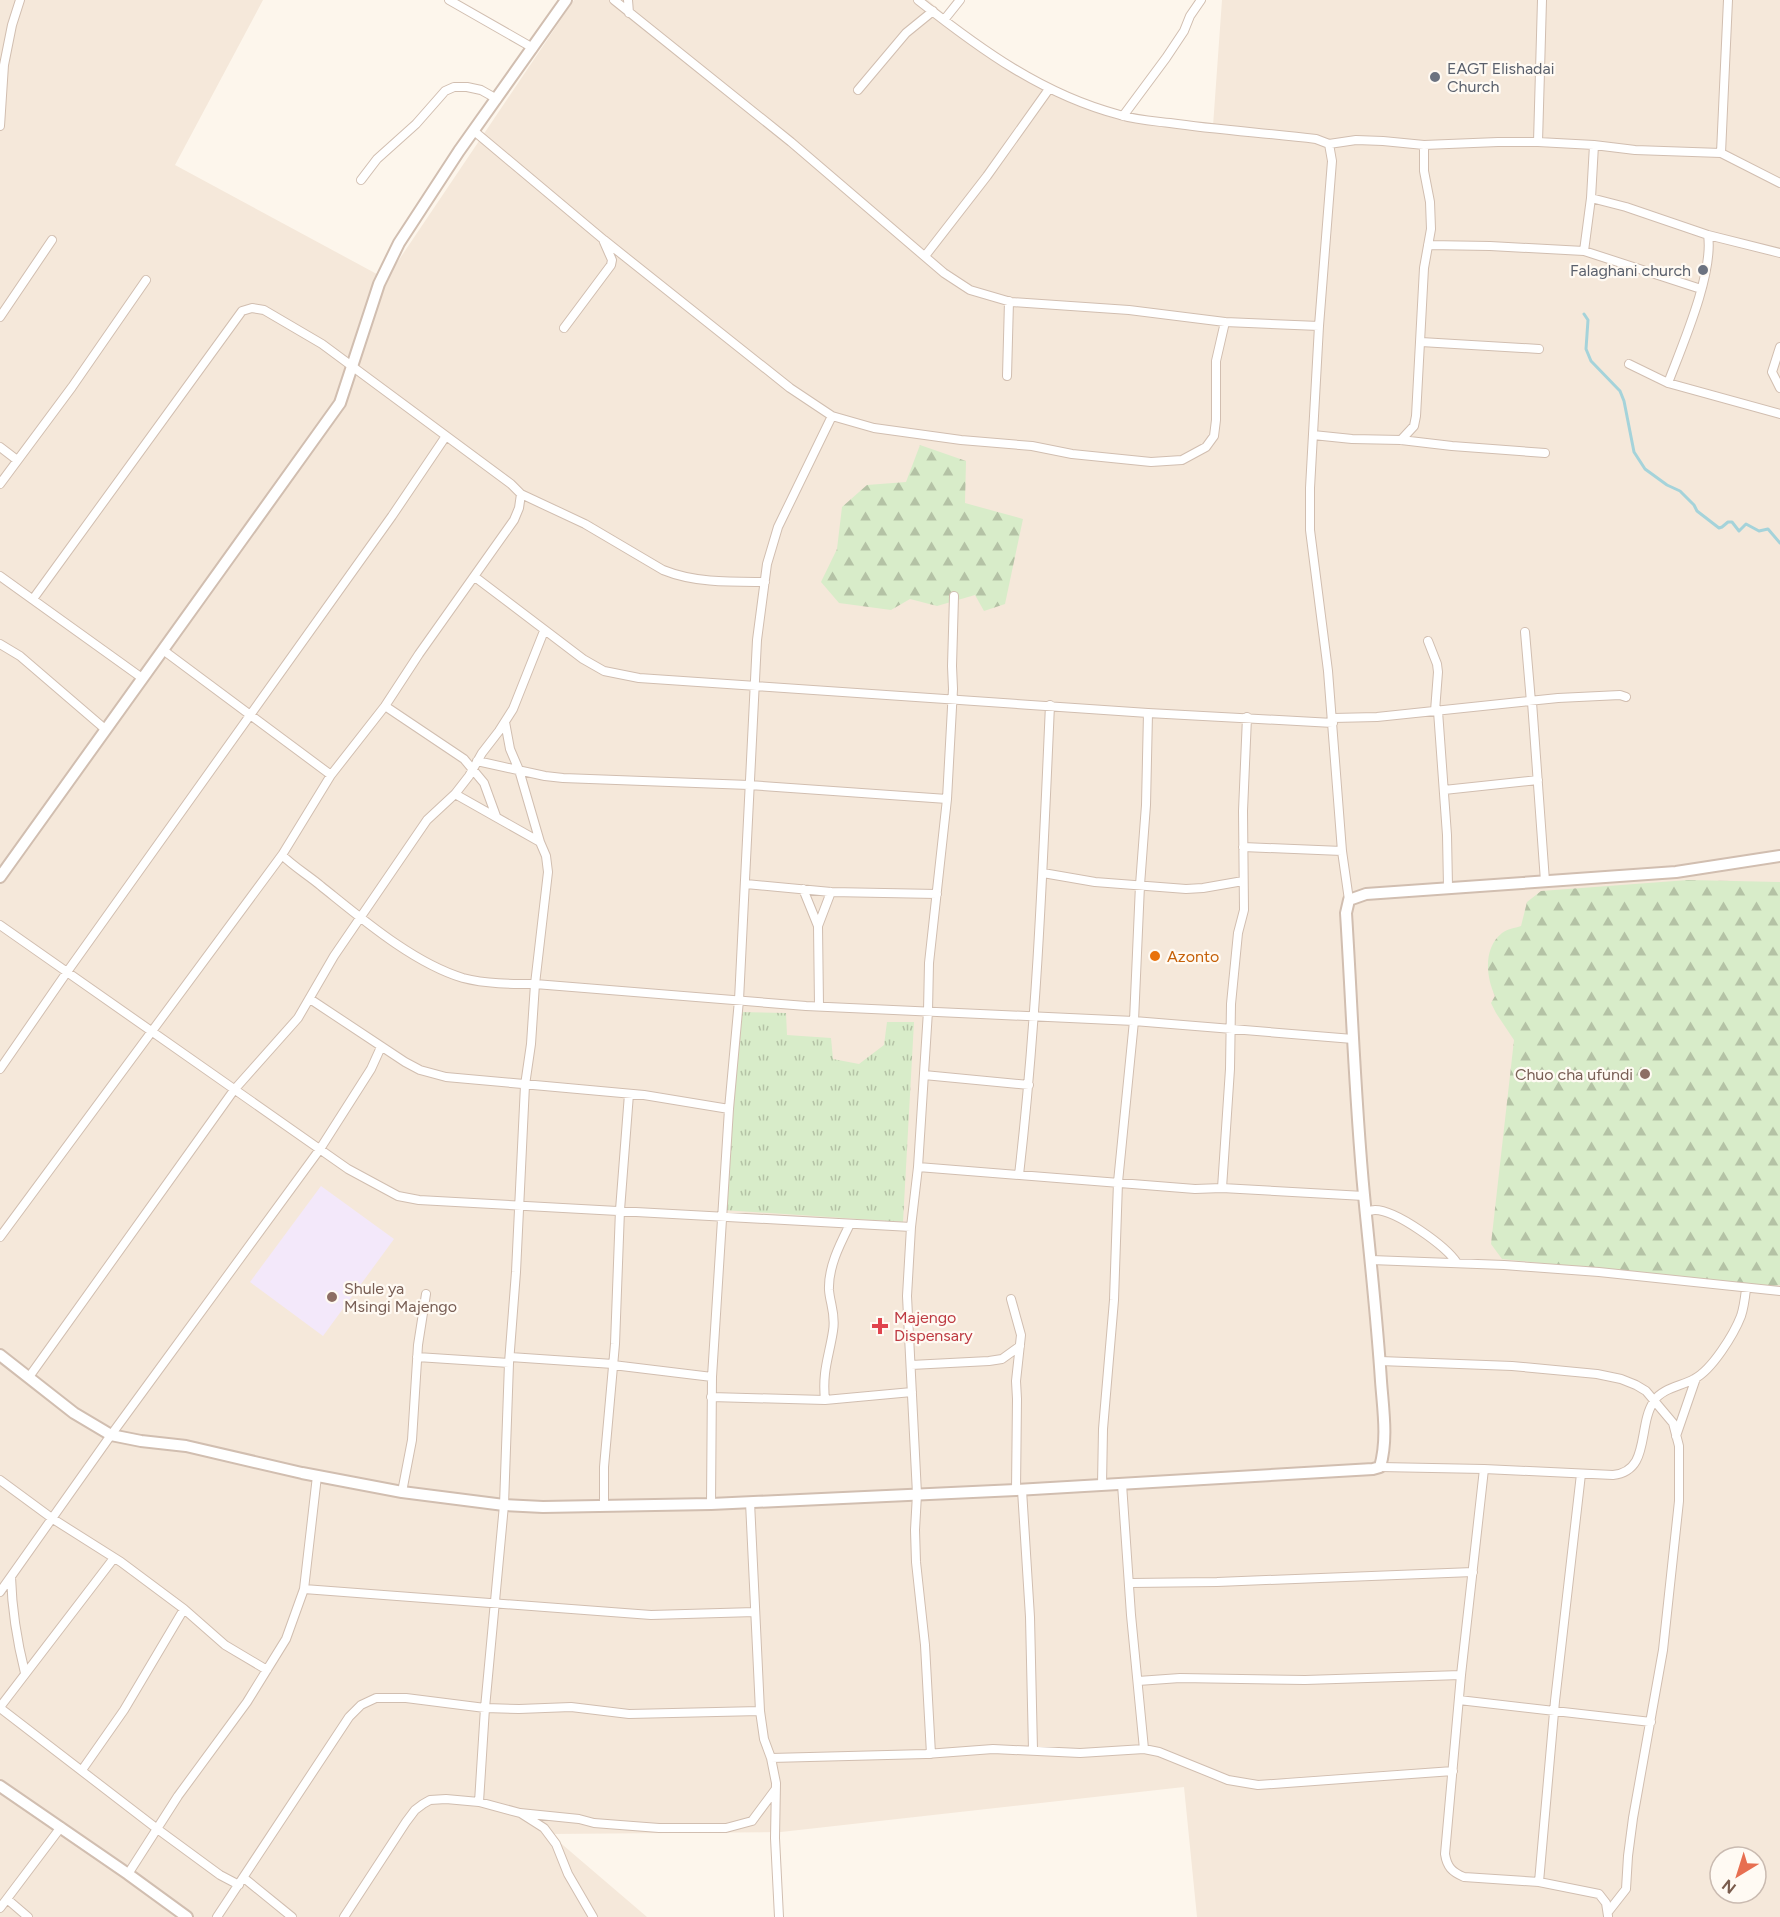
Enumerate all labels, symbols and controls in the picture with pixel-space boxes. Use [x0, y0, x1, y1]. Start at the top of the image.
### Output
place label: EAGT Elishadai Church [1447, 59, 1554, 96]
marker: EAGT Elishadai Church [1428, 70, 1442, 84]
place label: Falaghani church [1570, 261, 1691, 280]
marker: Falaghani church [1696, 263, 1710, 277]
place label: Azonto [1167, 947, 1219, 966]
marker: Azonto [1148, 949, 1162, 963]
place label: Chuo cha ufundi [1515, 1065, 1633, 1084]
marker: Chuo cha ufundi [1638, 1067, 1652, 1081]
place label: Shule ya Msingi Majengo [344, 1279, 457, 1316]
marker: Shule ya Msingi Majengo [325, 1290, 339, 1304]
place label: Majengo Dispensary [894, 1308, 973, 1345]
marker: Majengo Dispensary [871, 1317, 889, 1335]
north arrow [1708, 1845, 1768, 1905]
text: N [1718, 1875, 1740, 1898]

